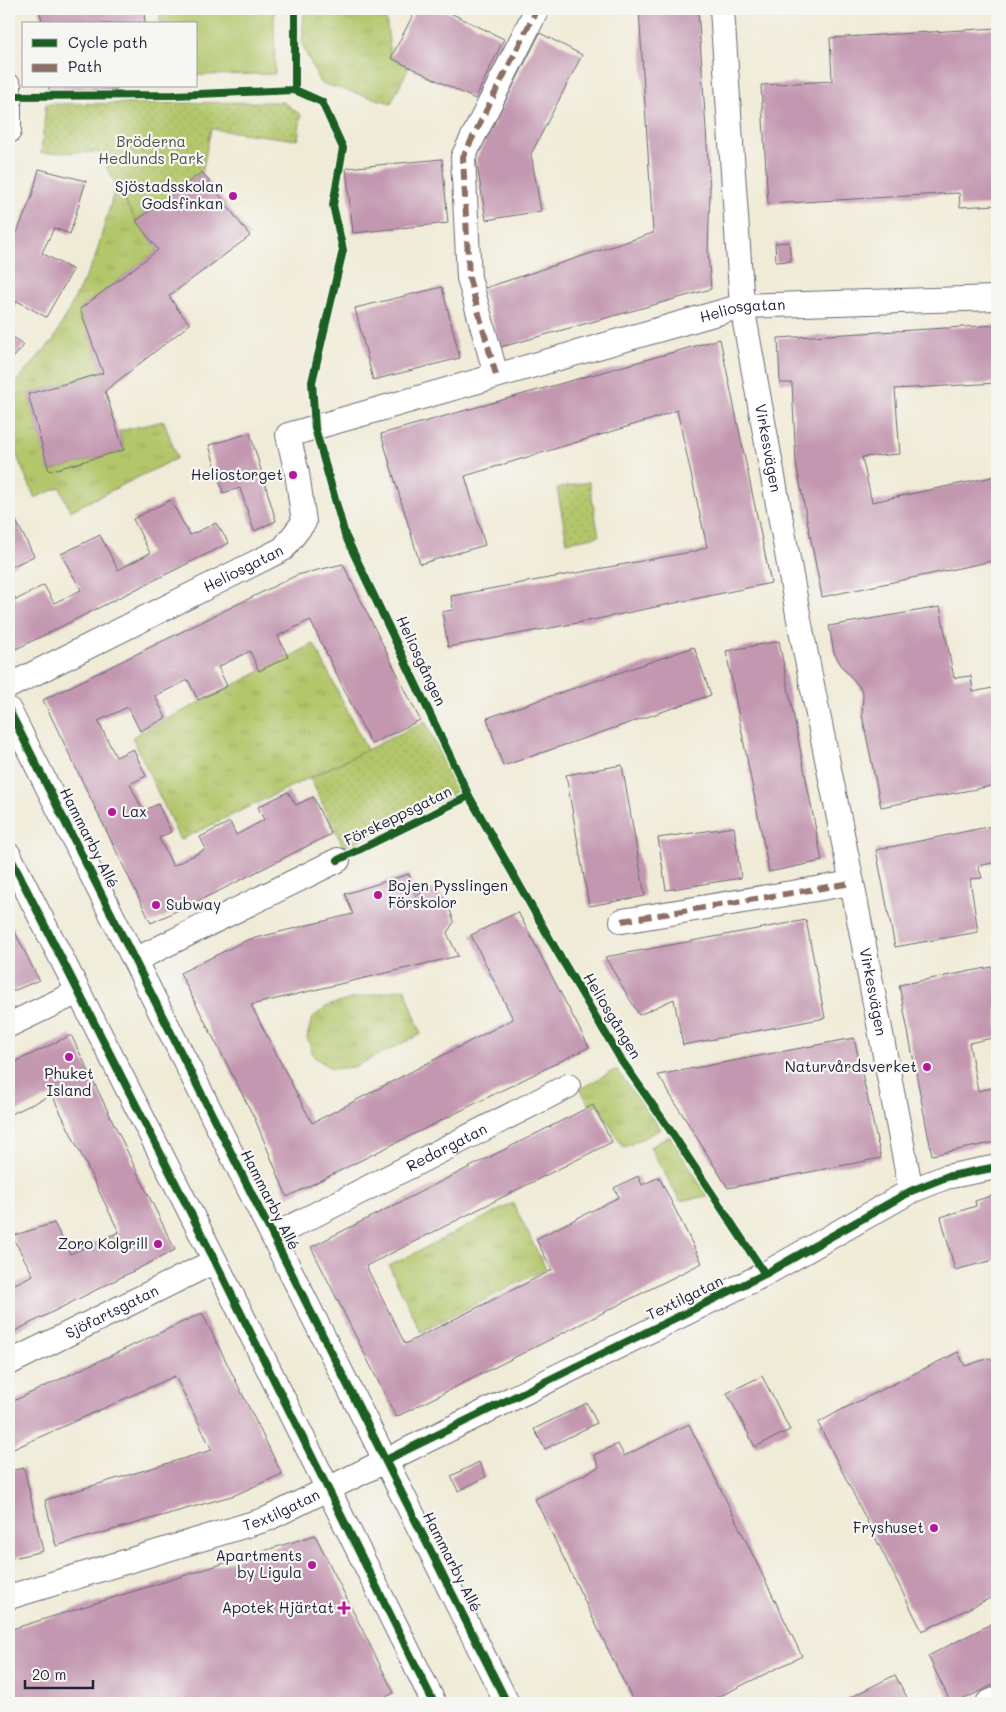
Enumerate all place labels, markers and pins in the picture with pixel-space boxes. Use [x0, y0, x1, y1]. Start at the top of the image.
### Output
place label: Sjöstadsskolan Godsfinkan [115, 176, 223, 213]
marker: Sjöstadsskolan Godsfinkan [227, 190, 239, 202]
place label: Heliostorget [191, 464, 283, 484]
marker: Heliostorget [287, 469, 299, 481]
place label: Lax [122, 801, 147, 821]
marker: Lax [106, 806, 118, 818]
place label: Bojen Pysslingen Förskolor [388, 875, 508, 912]
marker: Bojen Pysslingen Förskolor [372, 889, 384, 901]
place label: Subway [166, 894, 221, 914]
marker: Subway [150, 899, 162, 911]
marker: Phuket Island [63, 1051, 75, 1063]
place label: Naturvårdsverket [785, 1056, 917, 1076]
marker: Naturvårdsverket [921, 1061, 933, 1073]
place label: Phuket Island [44, 1063, 94, 1100]
place label: Zoro Kolgrill [58, 1233, 148, 1253]
marker: Zoro Kolgrill [152, 1238, 164, 1250]
place label: Fryshuset [853, 1517, 924, 1537]
marker: Fryshuset [928, 1522, 940, 1534]
place label: Apartments by Ligula [215, 1545, 302, 1582]
marker: Apartments by Ligula [306, 1559, 318, 1571]
place label: Apotek Hjärtat [222, 1597, 334, 1617]
marker: Apotek Hjärtat [338, 1602, 350, 1614]

